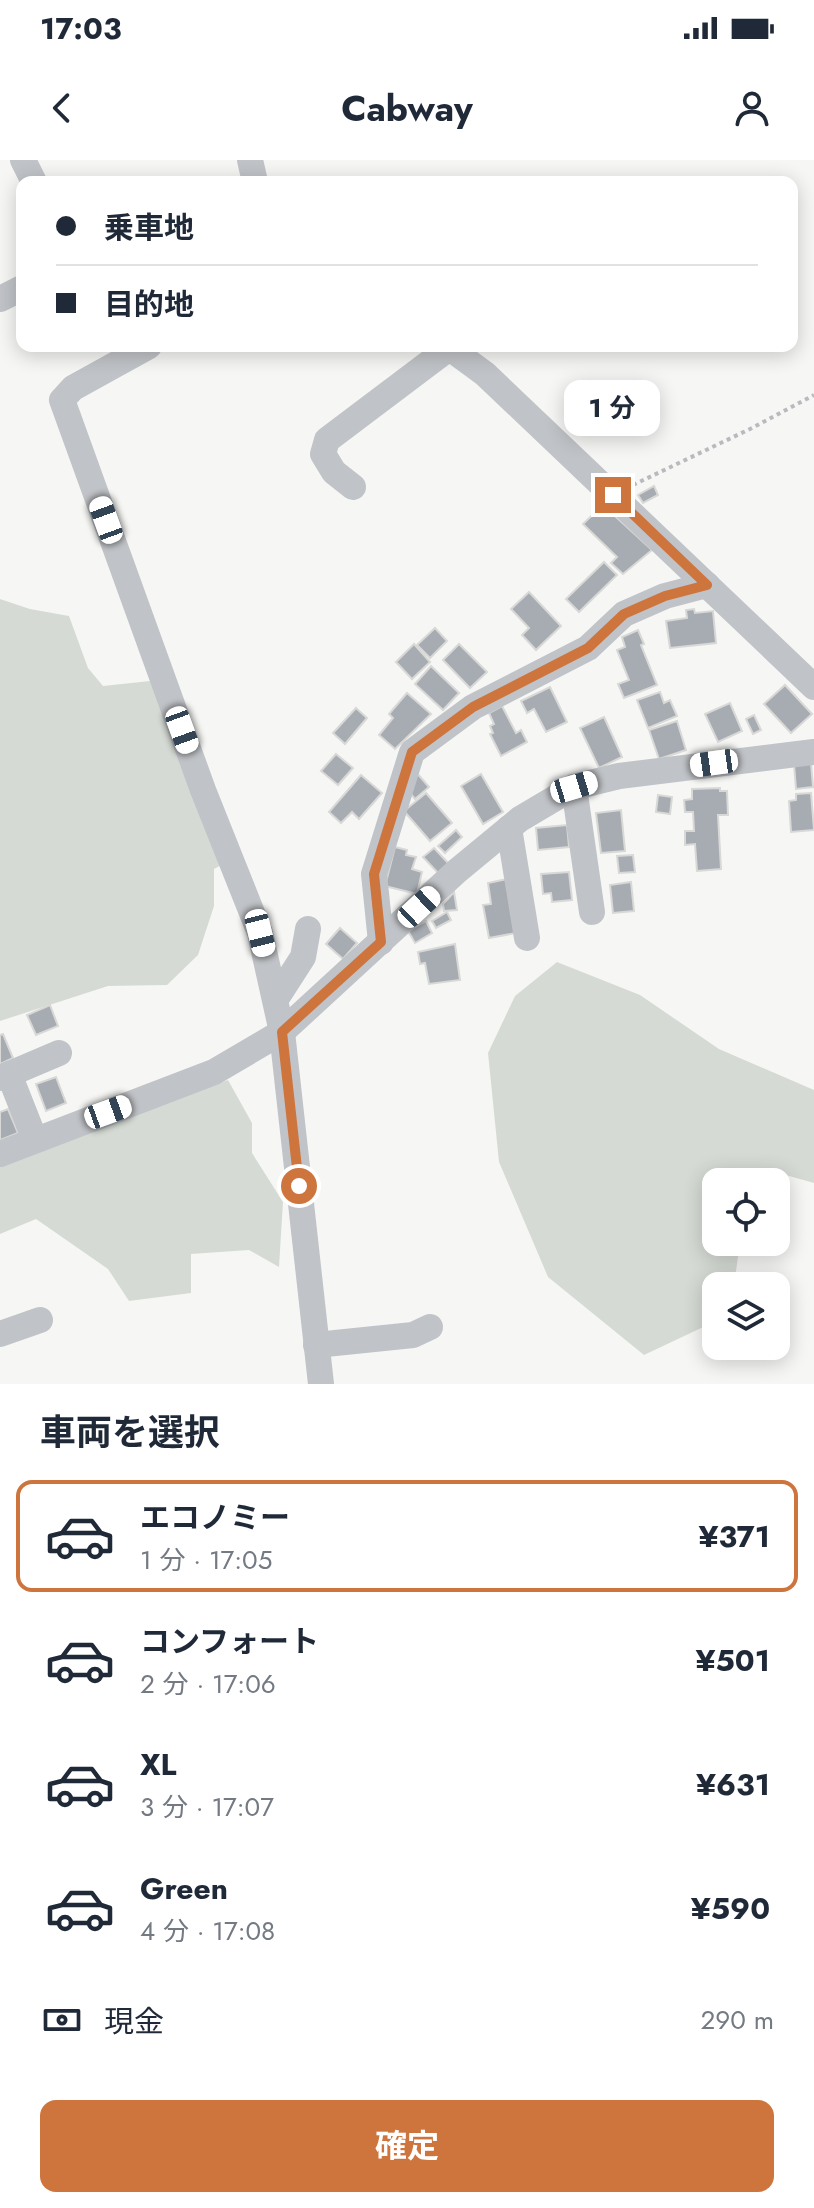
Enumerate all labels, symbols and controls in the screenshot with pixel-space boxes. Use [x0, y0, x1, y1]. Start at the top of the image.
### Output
text: 17:03 [40, 7, 122, 50]
text: Cabway [341, 82, 473, 134]
icon: back [40, 86, 84, 130]
icon: person [730, 86, 774, 130]
text: 乗車地 [104, 206, 194, 249]
text: 目的地 [104, 283, 194, 326]
callout: 1 分 [565, 379, 661, 435]
text: 1 分 [588, 389, 636, 427]
route end [595, 477, 631, 513]
car [87, 493, 125, 547]
car [163, 703, 201, 757]
car [689, 748, 739, 778]
car [548, 769, 600, 805]
car [393, 882, 445, 932]
car [243, 907, 277, 959]
car [81, 1093, 135, 1131]
route start [281, 1168, 317, 1204]
map controls [702, 1168, 790, 1360]
button: locate [702, 1168, 790, 1256]
button: layers [702, 1272, 790, 1360]
text: 車両を選択 [40, 1406, 220, 1458]
text: エコノミー [140, 1496, 290, 1539]
icon: car [44, 1500, 116, 1572]
text: ¥371 [698, 1515, 770, 1558]
text: 1 分 · 17:05 [140, 1541, 272, 1579]
text: コンフォート [140, 1620, 319, 1663]
icon: car [44, 1624, 116, 1696]
text: ¥501 [695, 1639, 770, 1682]
text: 2 分 · 17:06 [140, 1665, 276, 1703]
text: XL [140, 1743, 176, 1786]
icon: car [44, 1748, 116, 1820]
text: ¥631 [696, 1763, 770, 1806]
text: 3 分 · 17:07 [140, 1788, 274, 1826]
text: Green [140, 1867, 228, 1910]
icon: car [44, 1872, 116, 1944]
text: ¥590 [691, 1887, 770, 1930]
text: 4 分 · 17:08 [140, 1912, 275, 1950]
icon: cash [40, 1998, 84, 2042]
text: 現金 [104, 2000, 164, 2043]
text: 290 m [701, 2001, 774, 2039]
button: 確定 [40, 2100, 774, 2192]

